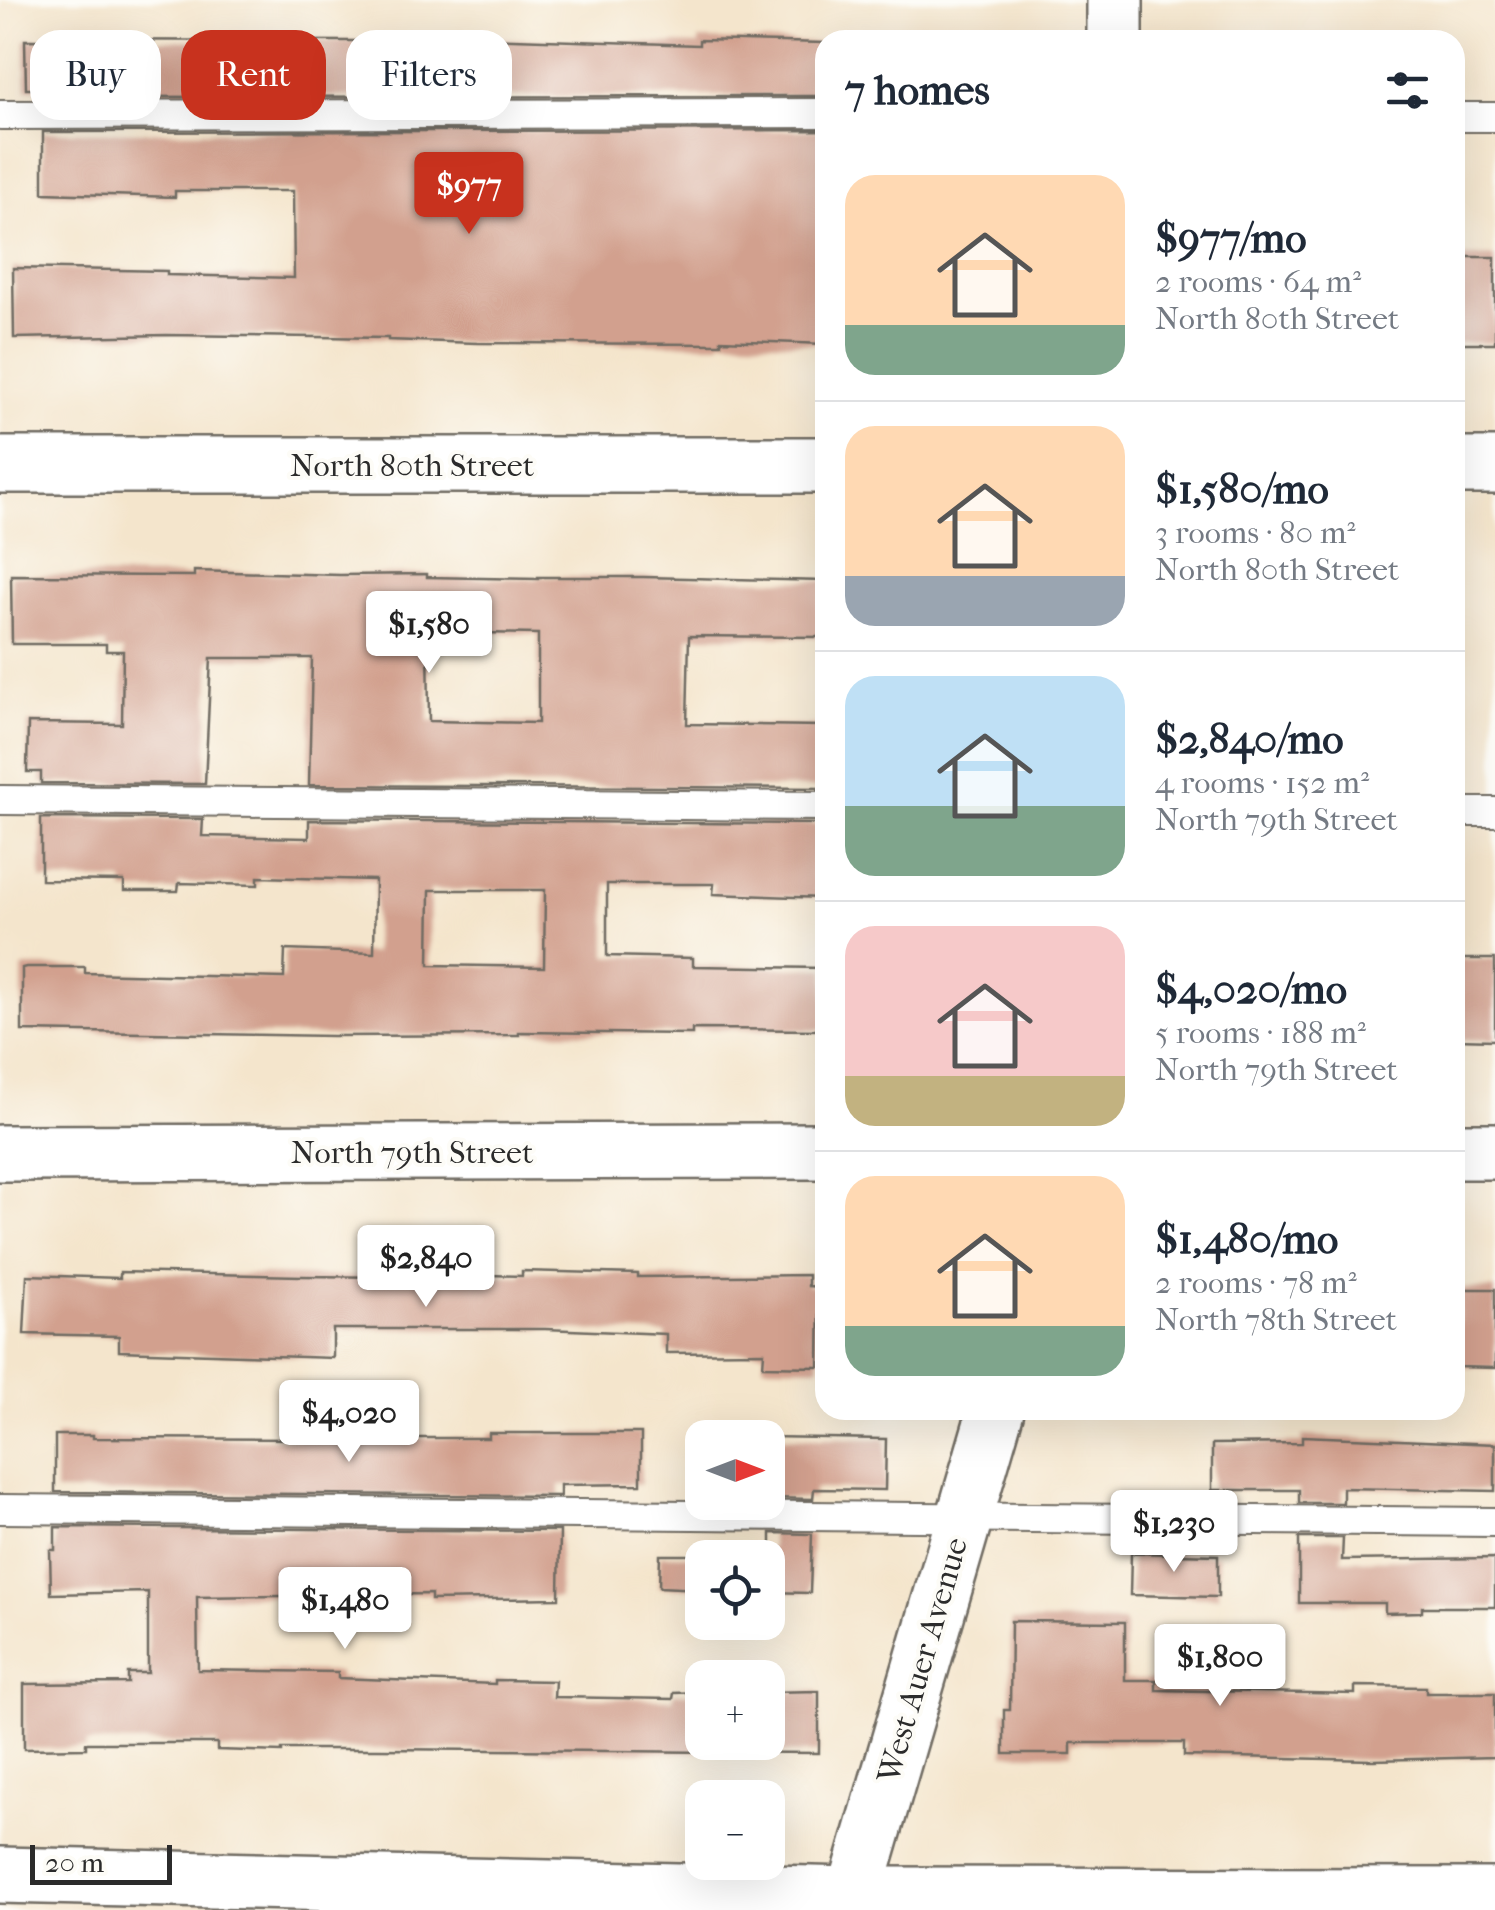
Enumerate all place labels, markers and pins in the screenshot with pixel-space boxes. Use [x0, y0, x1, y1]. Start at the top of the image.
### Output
pin: $977 [410, 152, 528, 237]
pin: $1,580 [348, 591, 510, 676]
pin: $2,840 [345, 1225, 507, 1310]
pin: $4,020 [268, 1380, 430, 1465]
pin: $1,230 [1093, 1490, 1255, 1575]
pin: $1,480 [264, 1567, 426, 1652]
pin: $1,800 [1139, 1624, 1301, 1709]

